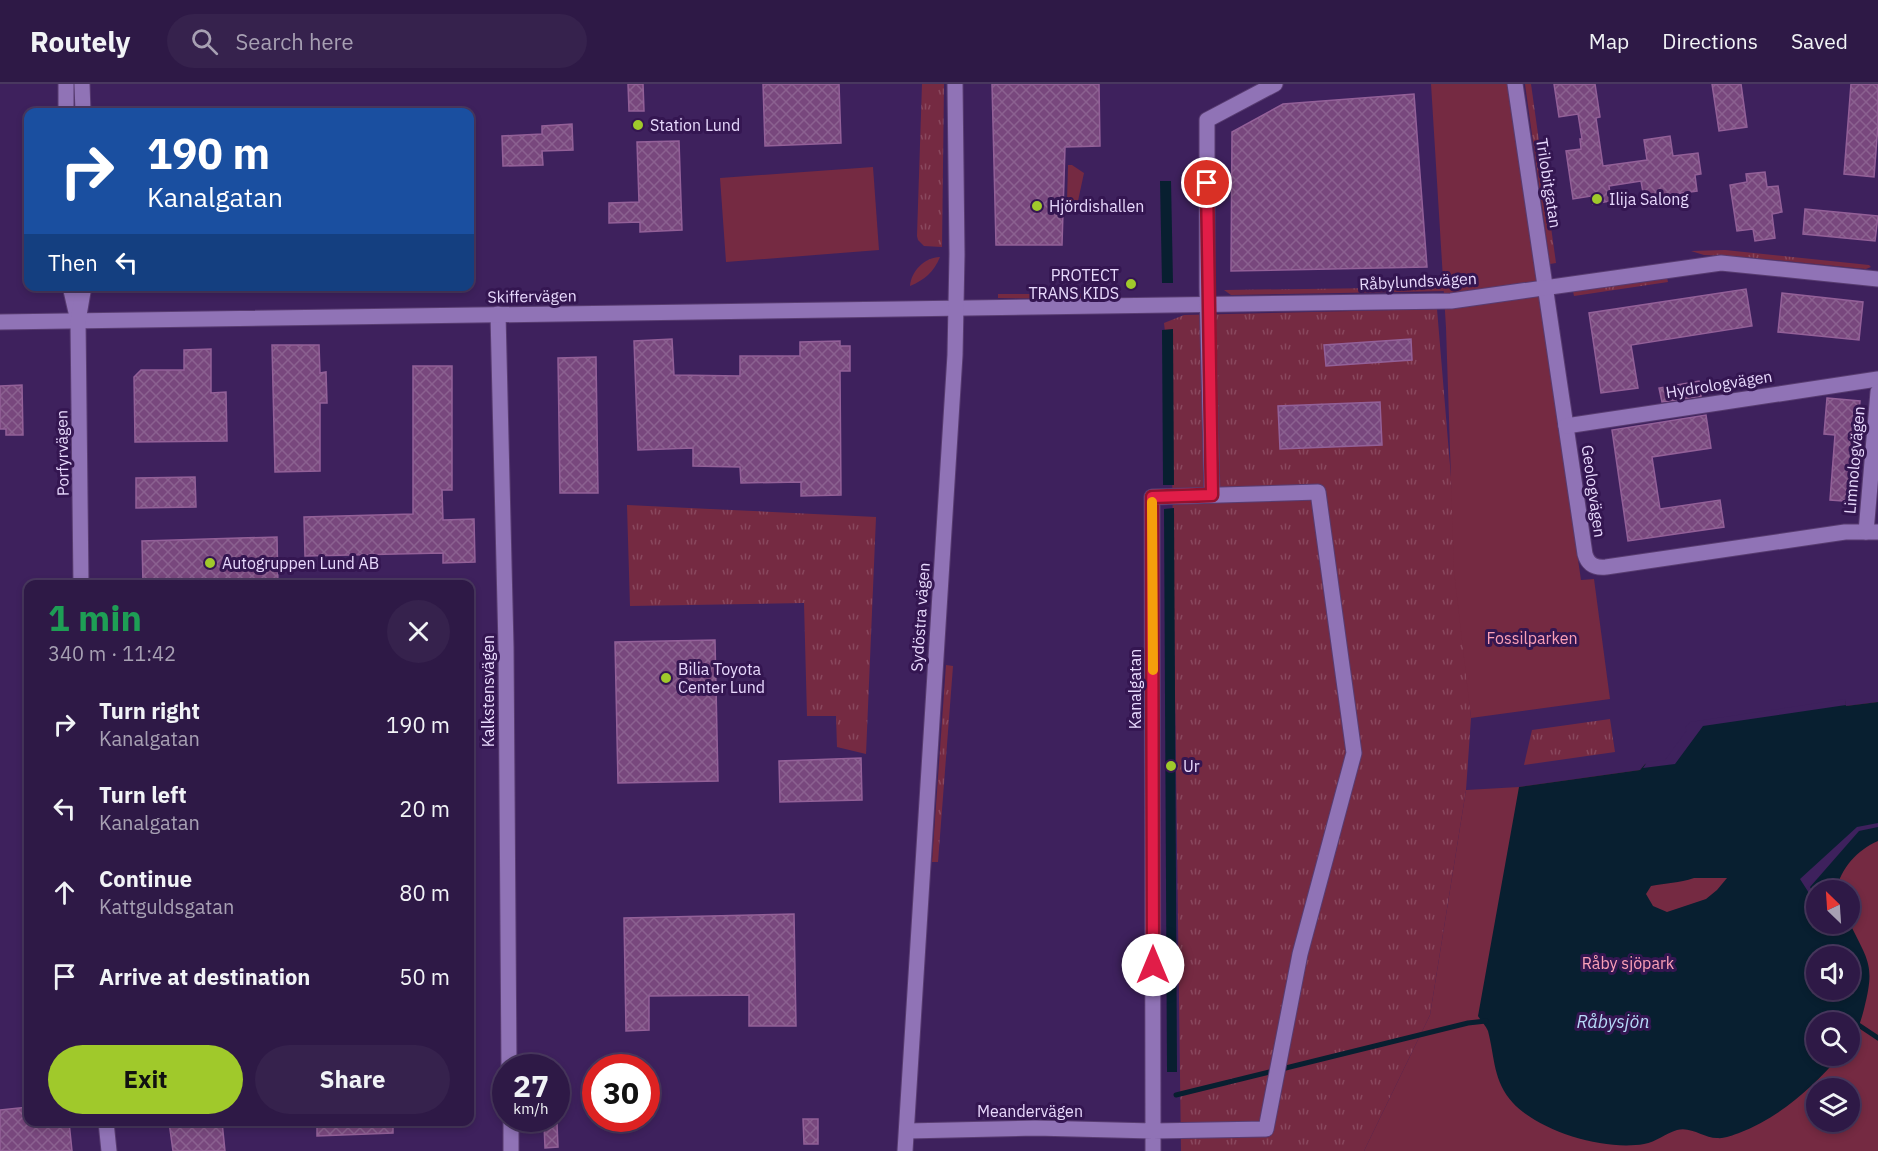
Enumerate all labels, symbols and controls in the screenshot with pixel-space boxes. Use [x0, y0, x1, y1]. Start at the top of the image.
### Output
search box [167, 14, 587, 68]
text: Routely [30, 23, 131, 60]
icon: search [188, 25, 221, 58]
text: Search here [236, 27, 354, 56]
text: Map [1589, 27, 1629, 55]
text: Directions [1662, 27, 1758, 55]
text: Saved [1791, 27, 1848, 55]
place label: Station Lund [650, 115, 740, 135]
marker: Station Lund [631, 118, 645, 132]
text: 190 m [147, 126, 270, 181]
icon: right [48, 132, 126, 210]
street label: Trilobitgatan [1532, 137, 1566, 229]
pin [1181, 157, 1232, 208]
icon: arrive [1190, 166, 1223, 199]
text: Kanalgatan [147, 179, 283, 214]
place label: Ilija Salong [1609, 189, 1689, 209]
marker: Ilija Salong [1590, 192, 1604, 206]
place label: Hjördishallen [1049, 196, 1144, 216]
marker: Hjördishallen [1030, 199, 1044, 213]
icon: left [110, 246, 143, 279]
text: Then [48, 248, 98, 277]
place label: PROTECT TRANS KIDS [1028, 265, 1119, 303]
street label: Råbylundsvägen [1359, 268, 1477, 294]
marker: PROTECT TRANS KIDS [1124, 277, 1138, 291]
street label: Skiffervägen [487, 285, 577, 307]
street label: Hydrologvägen [1664, 366, 1774, 402]
street label: Limnologvägen [1839, 405, 1869, 515]
street label: Porfyrvägen [51, 410, 73, 496]
street label: Geologvägen [1578, 443, 1610, 539]
place label: Autogruppen Lund AB [222, 553, 379, 573]
marker: Autogruppen Lund AB [203, 556, 217, 570]
street label: Sydöstra vägen [906, 562, 934, 672]
text: 1 min [48, 594, 142, 641]
button: close [387, 600, 450, 663]
park label: Fossilparken [1486, 628, 1578, 648]
street label: Kalkstensvägen [478, 635, 498, 747]
text: 340 m · 11:42 [48, 640, 176, 667]
street label: Kanalgatan [1125, 649, 1145, 729]
place label: Bilia Toyota Center Lund [678, 659, 765, 697]
marker: Bilia Toyota Center Lund [659, 671, 673, 685]
text: Turn right [99, 696, 200, 725]
icon: right [48, 708, 81, 741]
text: 190 m [386, 710, 450, 739]
text: Kanalgatan [99, 725, 200, 752]
place label: Ur [1183, 756, 1200, 776]
marker: Ur [1164, 759, 1178, 773]
text: Turn left [99, 780, 187, 809]
icon: left [48, 792, 81, 825]
text: 20 m [399, 794, 450, 823]
text: Kanalgatan [99, 809, 200, 836]
text: Continue [99, 864, 192, 893]
icon: ahead [48, 876, 81, 909]
text: 80 m [399, 878, 450, 907]
north arrow [1806, 880, 1860, 934]
map controls [1806, 880, 1860, 1132]
text: Kattguldsgatan [99, 893, 234, 920]
position arrow [1121, 933, 1185, 997]
button: sound [1806, 946, 1860, 1000]
park label: Råby sjöpark [1582, 953, 1675, 973]
icon: arrive [48, 960, 81, 993]
text: Arrive at destination [99, 962, 310, 991]
text: 50 m [399, 962, 450, 991]
water label: Råbysjön [1577, 1010, 1649, 1033]
button: search [1806, 1012, 1860, 1066]
button: Exit [48, 1045, 243, 1114]
button: Share [255, 1045, 450, 1114]
speed limit sign: 30 [582, 1054, 660, 1132]
text: 27 [513, 1066, 549, 1105]
button: layers [1806, 1078, 1860, 1132]
text: km/h [513, 1099, 549, 1118]
street label: Meandervägen [977, 1101, 1083, 1121]

